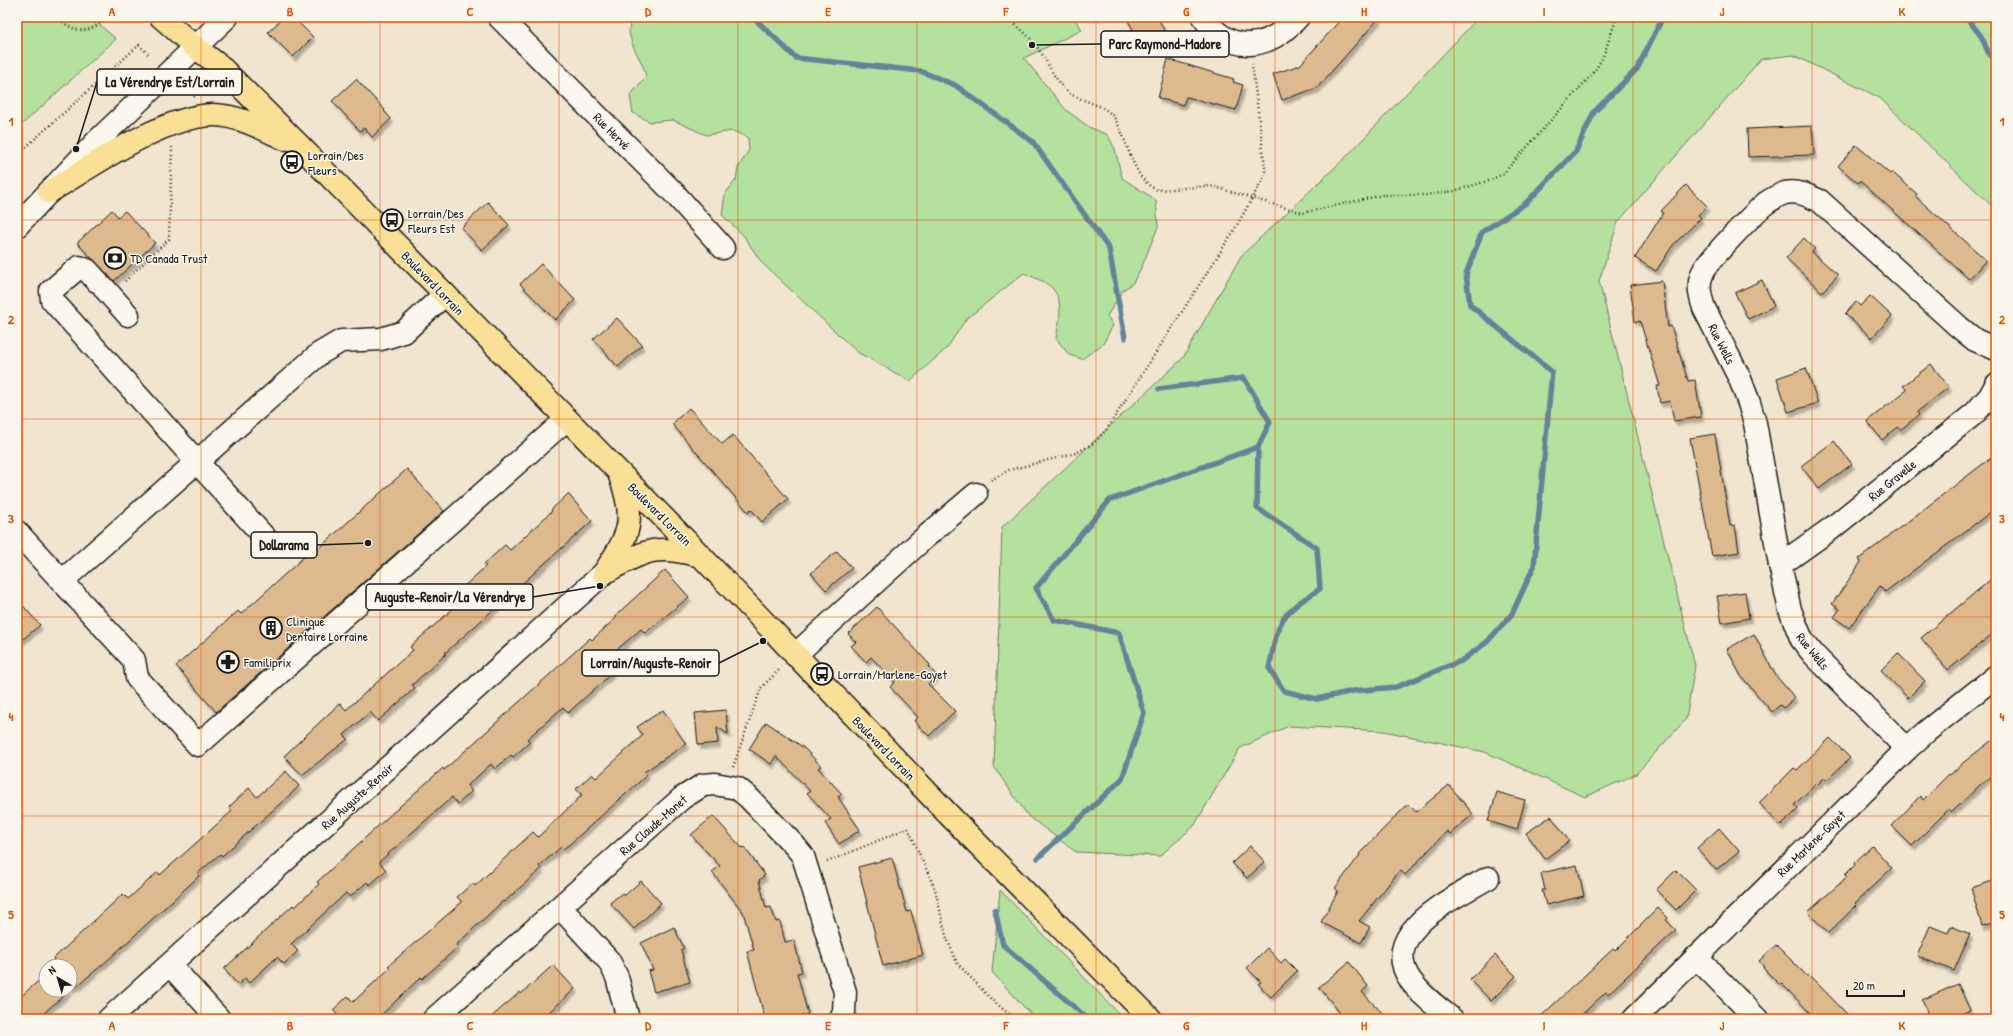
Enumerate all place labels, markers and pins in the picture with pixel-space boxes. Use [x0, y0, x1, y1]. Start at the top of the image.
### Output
callout: Parc Raymond-Madore [1101, 31, 1229, 57]
callout: La Vérendrye Est/Lorrain [97, 69, 242, 95]
place label: Lorrain/Des Fleurs [307, 146, 364, 179]
bus stop icon: Lorrain/Des Fleurs [279, 149, 305, 175]
place label: Lorrain/Des Fleurs Est [407, 204, 464, 237]
bus stop icon: Lorrain/Des Fleurs Est [379, 207, 405, 233]
bank icon: TD Canada Trust [102, 245, 128, 271]
place label: TD Canada Trust [130, 249, 208, 267]
callout: Dollarama [251, 532, 317, 558]
callout: Auguste-Renoir/La Vérendrye [366, 584, 533, 610]
place label: Clinique Dentaire Lorraine [286, 612, 368, 645]
building icon: Clinique Dentaire Lorraine [258, 615, 284, 641]
pharmacy icon: Familiprix [215, 649, 241, 675]
callout: Lorrain/Auguste-Renoir [582, 650, 719, 676]
place label: Familiprix [243, 653, 292, 671]
bus stop icon: Lorrain/Marlene-Goyet [809, 661, 835, 687]
place label: Lorrain/Marlene-Goyet [838, 665, 947, 683]

